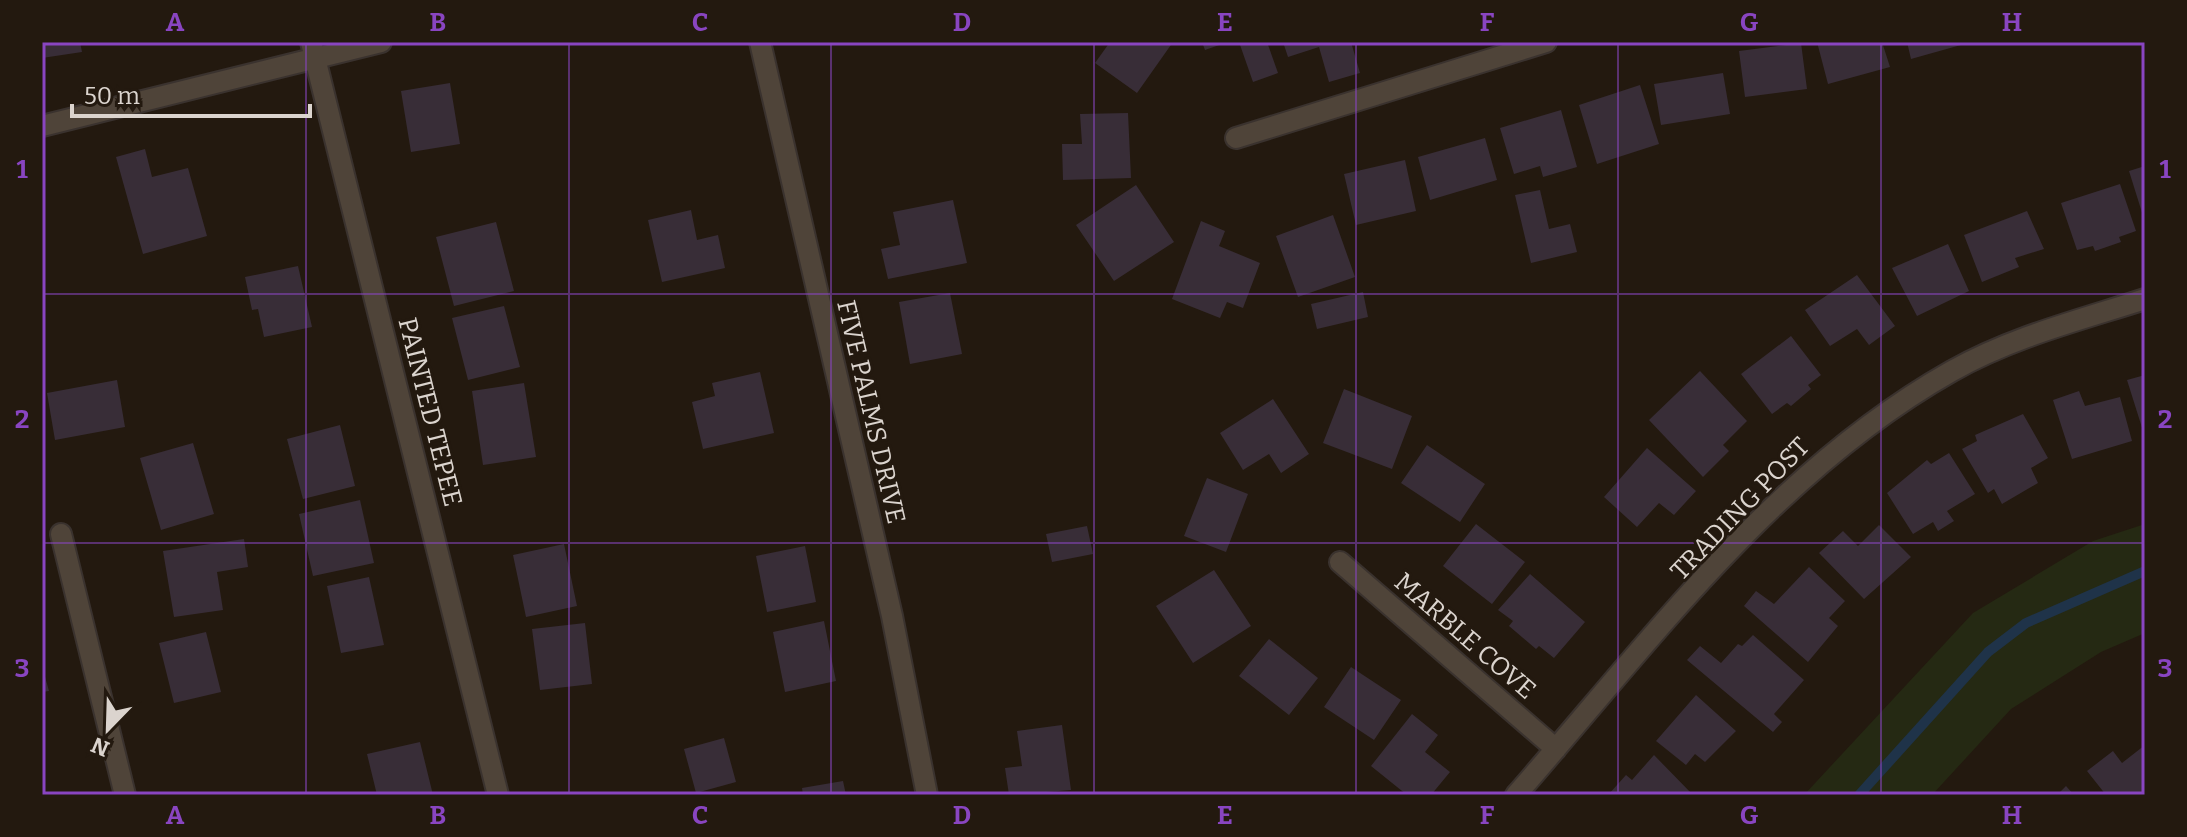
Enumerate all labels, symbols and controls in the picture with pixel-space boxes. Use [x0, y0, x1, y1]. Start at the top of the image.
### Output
text: A [166, 7, 185, 38]
text: B [430, 7, 446, 38]
text: C [692, 7, 708, 38]
text: D [953, 7, 971, 38]
text: E [1217, 7, 1233, 38]
text: F [1480, 7, 1495, 38]
text: G [1740, 7, 1759, 38]
text: H [2002, 7, 2022, 38]
scale bar [72, 68, 310, 118]
text: 50 m [84, 82, 140, 110]
text: 1 [16, 154, 28, 185]
text: 1 [2159, 154, 2171, 185]
street label: FIVE PALMS DRIVE [830, 297, 912, 527]
street label: PAINTED TEPEE [392, 314, 468, 510]
text: 2 [15, 404, 29, 435]
text: 2 [2158, 404, 2172, 435]
street label: TRADING POST [1664, 431, 1816, 587]
street label: MARBLE COVE [1388, 566, 1542, 706]
text: 3 [15, 653, 29, 684]
text: 3 [2158, 653, 2172, 684]
north arrow [68, 689, 148, 769]
text: N [87, 731, 113, 763]
text: A [166, 800, 185, 831]
text: B [430, 800, 446, 831]
text: C [692, 800, 708, 831]
text: D [953, 800, 971, 831]
text: E [1217, 800, 1233, 831]
text: F [1480, 800, 1495, 831]
text: G [1740, 800, 1759, 831]
text: H [2002, 800, 2022, 831]

